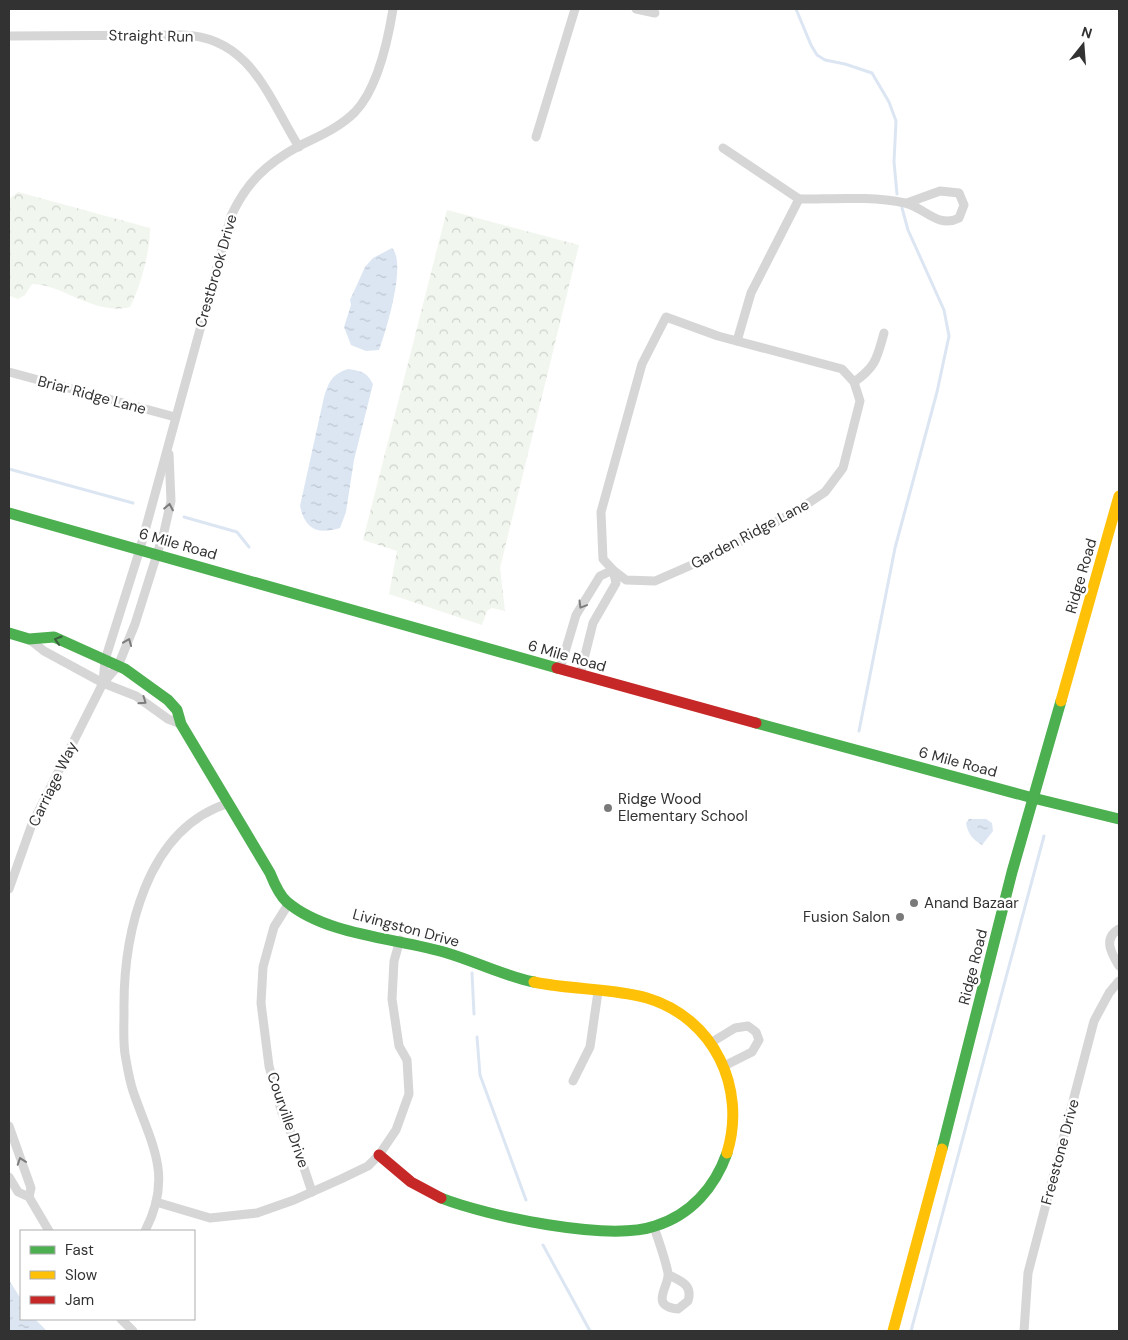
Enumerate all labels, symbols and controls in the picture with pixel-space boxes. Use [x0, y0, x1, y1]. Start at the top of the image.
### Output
north arrow [1058, 20, 1108, 70]
text: N [1079, 22, 1094, 43]
street label: Straight Run [108, 25, 194, 47]
street label: Crestbrook Drive [190, 212, 242, 330]
street label: Briar Ridge Lane [36, 371, 148, 419]
street label: Garden Ridge Lane [687, 494, 813, 574]
one-way arrow [164, 503, 174, 511]
street label: 6 Mile Road [137, 523, 219, 565]
street label: Ridge Road [1061, 536, 1101, 616]
one-way arrow [578, 600, 588, 609]
one-way arrow [55, 635, 63, 645]
street label: 6 Mile Road [526, 635, 608, 677]
one-way arrow [121, 638, 132, 647]
one-way arrow [137, 695, 147, 704]
street label: Carriage Way [24, 737, 83, 830]
street label: 6 Mile Road [917, 742, 999, 782]
place label: Ridge Wood Elementary School [618, 789, 748, 826]
marker: Ridge Wood Elementary School [602, 802, 614, 814]
place label: Anand Bazaar [924, 893, 1019, 913]
marker: Anand Bazaar [908, 897, 920, 909]
street label: Livingston Drive [350, 904, 462, 952]
place label: Fusion Salon [803, 907, 890, 927]
marker: Fusion Salon [894, 911, 906, 923]
street label: Ridge Road [954, 927, 992, 1007]
street label: Courville Drive [262, 1069, 314, 1171]
street label: Freestone Drive [1036, 1097, 1084, 1207]
one-way arrow [17, 1158, 27, 1166]
legend [20, 1230, 195, 1320]
text: Fast [65, 1240, 94, 1260]
text: Slow [65, 1265, 98, 1285]
text: Jam [65, 1290, 94, 1310]

